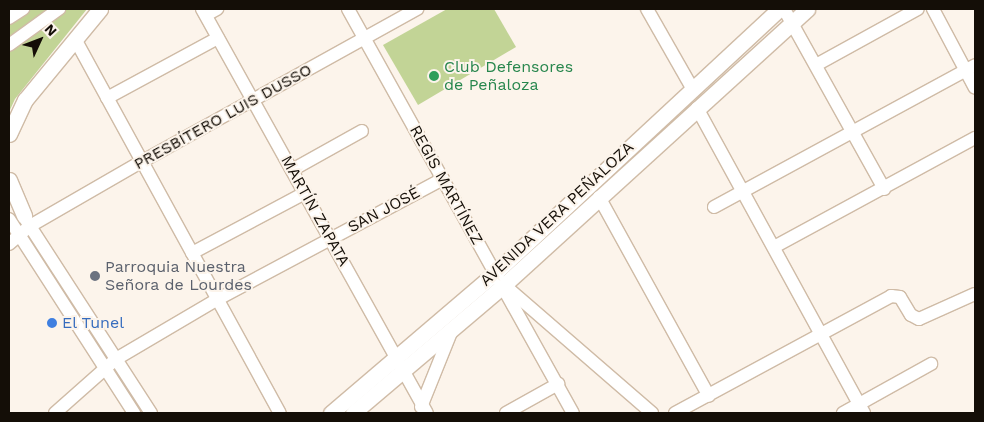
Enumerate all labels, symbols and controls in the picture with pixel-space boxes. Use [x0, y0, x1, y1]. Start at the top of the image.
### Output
north arrow [15, 15, 65, 65]
text: N [42, 21, 60, 39]
place label: Club Defensores de Peñaloza [444, 57, 573, 95]
street label: PRESBÍTERO LUIS DUSSO [131, 60, 315, 174]
marker: Club Defensores de Peñaloza [428, 70, 440, 82]
street label: REGIS MARTÍNEZ [405, 122, 487, 248]
street label: AVENIDA VERA PEÑALOZA [476, 137, 638, 291]
street label: MARTÍN ZAPATA [277, 152, 353, 270]
street label: SAN JOSÉ [344, 183, 424, 237]
place label: Parroquia Nuestra Señora de Lourdes [105, 257, 252, 295]
marker: Parroquia Nuestra Señora de Lourdes [89, 270, 101, 282]
place label: El Tunel [62, 313, 125, 333]
marker: El Tunel [46, 317, 58, 329]

